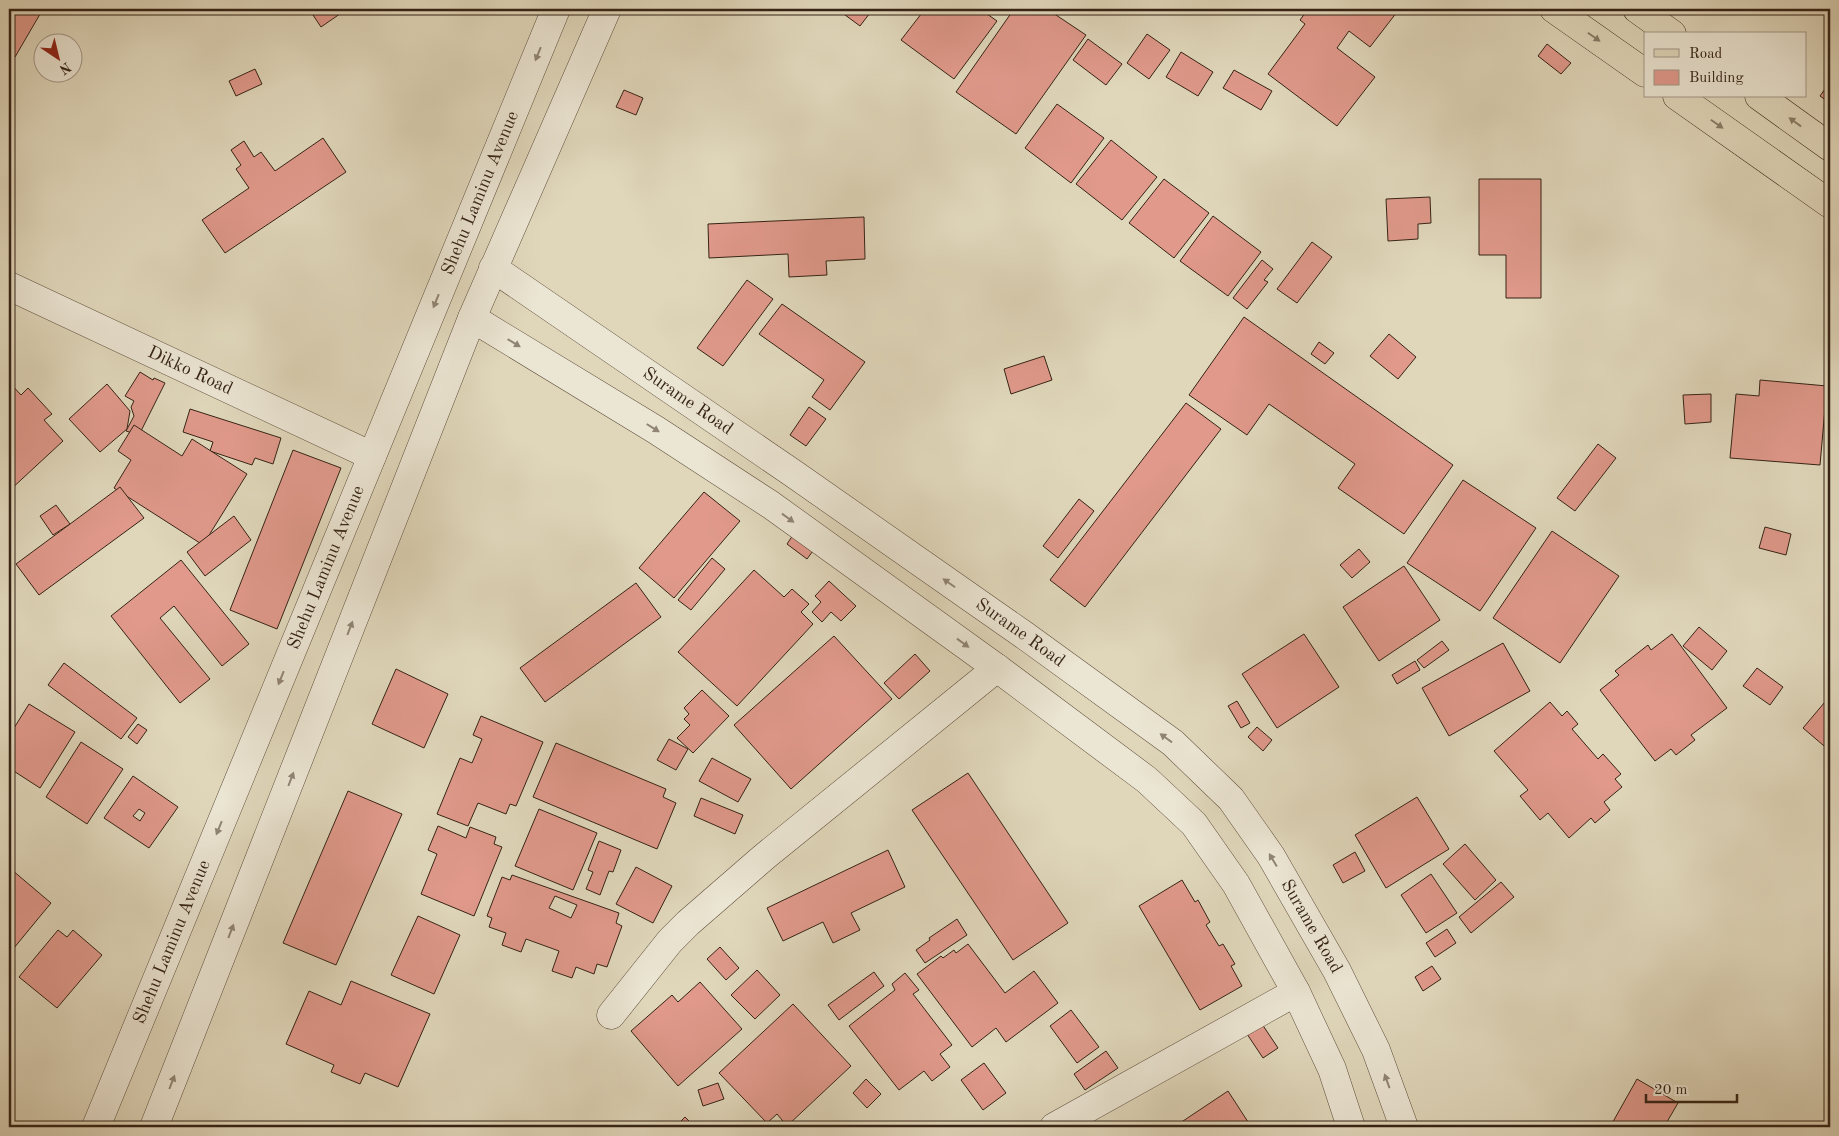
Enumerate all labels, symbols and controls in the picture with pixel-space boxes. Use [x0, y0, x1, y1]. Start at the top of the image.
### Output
north arrow [32, 32, 82, 82]
one-way arrow [1587, 32, 1600, 42]
legend [1644, 32, 1806, 98]
one-way arrow [533, 47, 541, 61]
text: Road [1689, 47, 1723, 62]
text: N [56, 59, 73, 77]
text: Building [1689, 71, 1744, 86]
street label: Shehu Laminu Avenue [439, 108, 522, 278]
one-way arrow [1788, 117, 1801, 127]
one-way arrow [1710, 119, 1724, 129]
one-way arrow [432, 294, 440, 309]
one-way arrow [508, 339, 521, 348]
street label: Dikko Road [145, 343, 236, 398]
street label: Surame Road [639, 364, 736, 438]
one-way arrow [646, 423, 659, 433]
street label: Shehu Laminu Avenue [284, 483, 368, 652]
one-way arrow [781, 512, 794, 523]
one-way arrow [942, 578, 956, 588]
street label: Surame Road [972, 595, 1068, 670]
one-way arrow [346, 620, 354, 635]
one-way arrow [956, 638, 969, 649]
one-way arrow [277, 671, 285, 686]
one-way arrow [1160, 733, 1173, 743]
one-way arrow [287, 772, 295, 787]
one-way arrow [215, 821, 223, 836]
one-way arrow [1268, 853, 1277, 866]
street label: Shehu Laminu Avenue [130, 857, 214, 1027]
street label: Surame Road [1278, 876, 1345, 976]
one-way arrow [227, 923, 235, 938]
scale bar [1646, 1071, 1738, 1103]
one-way arrow [1383, 1074, 1390, 1089]
one-way arrow [168, 1075, 176, 1089]
text: 20 m [1654, 1083, 1688, 1098]

